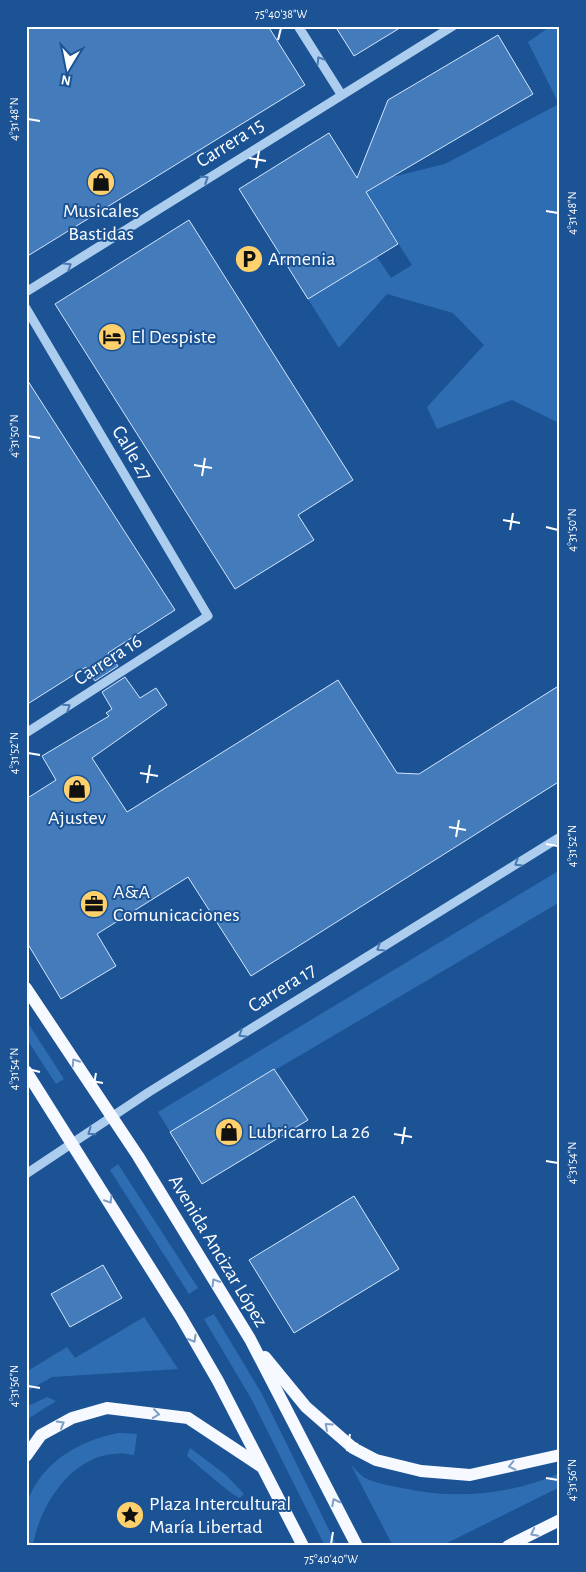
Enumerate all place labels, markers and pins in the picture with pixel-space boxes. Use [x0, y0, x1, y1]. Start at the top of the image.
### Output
shop icon: Musicales Bastidas [86, 167, 116, 197]
place label: Musicales Bastidas [63, 201, 139, 244]
parking icon: Armenia [234, 244, 264, 274]
place label: Armenia [268, 249, 335, 269]
hotel icon: El Despiste [97, 322, 127, 352]
place label: El Despiste [131, 327, 216, 347]
shop icon: Ajustev [62, 774, 92, 804]
place label: Ajustev [48, 808, 107, 828]
place label: A&A Comunicaciones [113, 882, 240, 925]
office icon: A&A Comunicaciones [79, 889, 109, 919]
shop icon: Lubricarro La 26 [214, 1117, 244, 1147]
place label: Lubricarro La 26 [248, 1122, 370, 1142]
place label: Plaza Intercultural María Libertad [149, 1494, 291, 1537]
place icon: Plaza Intercultural María Libertad [115, 1500, 145, 1530]

